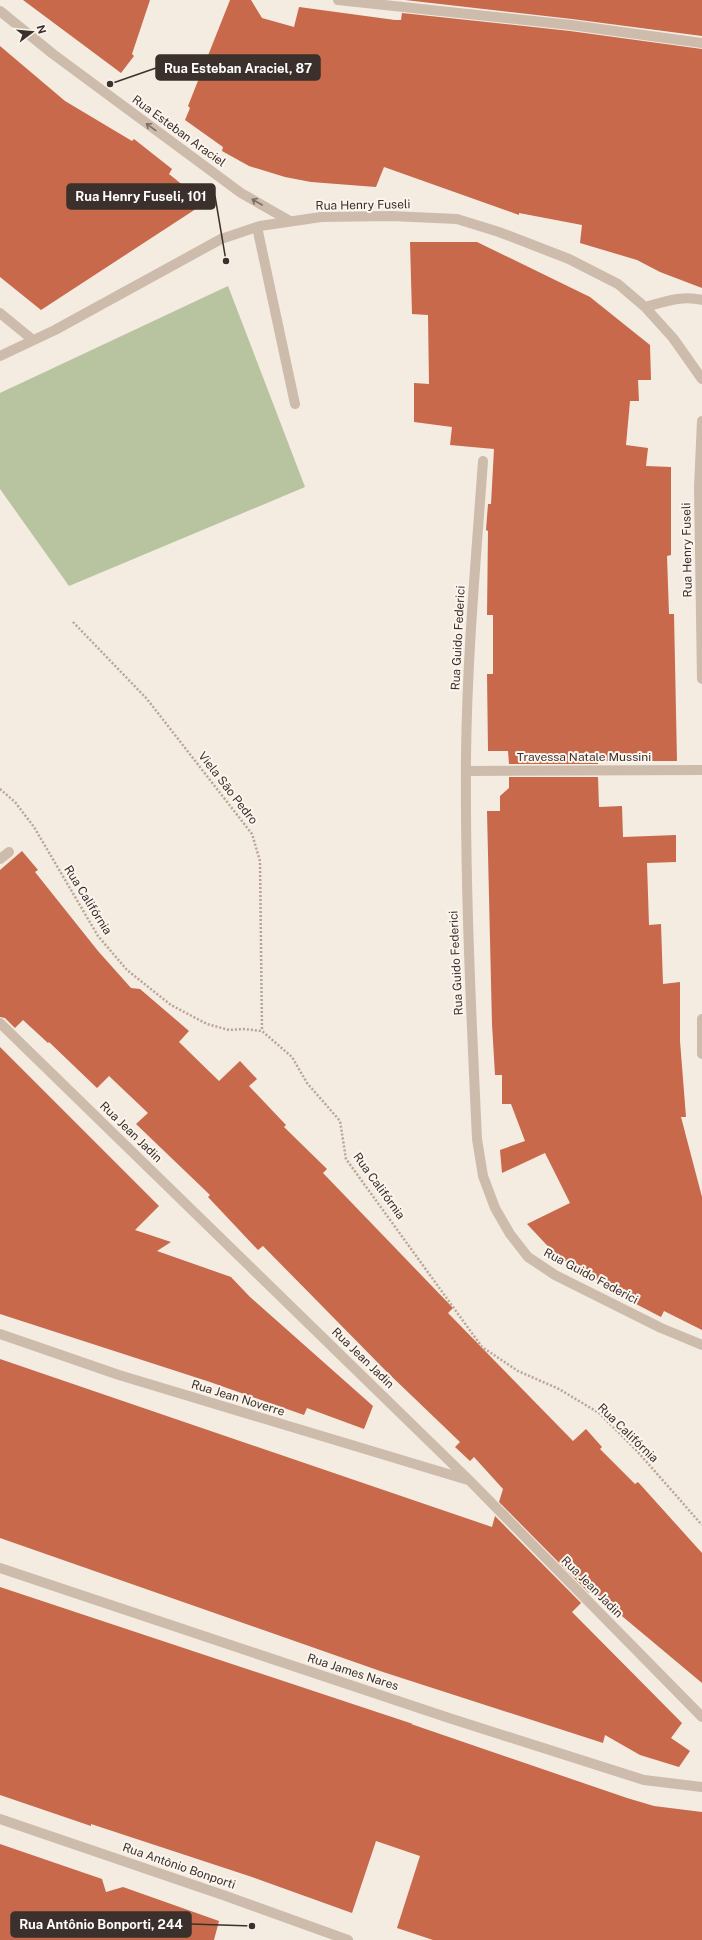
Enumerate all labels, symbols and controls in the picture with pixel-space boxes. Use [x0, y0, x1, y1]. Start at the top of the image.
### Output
north arrow [12, 12, 52, 52]
text: N [35, 23, 49, 35]
callout: Rua Esteban Araciel, 87 [156, 55, 320, 80]
text: Rua Esteban Araciel, 87 [164, 61, 312, 76]
street label: Rua Esteban Araciel [130, 92, 229, 170]
one-way arrow [145, 123, 156, 131]
callout: Rua Henry Fuseli, 101 [67, 184, 215, 209]
text: Rua Henry Fuseli, 101 [75, 189, 207, 204]
one-way arrow [251, 197, 263, 205]
street label: Rua Henry Fuseli [315, 197, 411, 213]
street label: Rua Henry Fuseli [679, 502, 695, 598]
street label: Rua Guido Federici [448, 585, 468, 691]
street label: Viela São Pedro [195, 749, 261, 827]
street label: Travessa Natale Mussini [517, 750, 651, 764]
street label: Rua Califórnia [61, 863, 115, 937]
street label: Rua Guido Federici [446, 910, 466, 1016]
street label: Rua Jean Jadin [97, 1099, 165, 1165]
street label: Rua Califórnia [350, 1150, 408, 1222]
street label: Rua Guido Federici [541, 1245, 641, 1307]
street label: Rua Jean Jadin [329, 1325, 397, 1391]
street label: Rua Jean Noverre [190, 1377, 287, 1419]
street label: Rua Califórnia [595, 1401, 661, 1465]
street label: Rua Jean Jadin [558, 1553, 626, 1621]
street label: Rua James Nares [306, 1651, 400, 1693]
street label: Rua Antônio Bonporti [121, 1840, 237, 1892]
callout: Rua Antônio Bonporti, 244 [11, 1912, 191, 1937]
text: Rua Antônio Bonporti, 244 [19, 1917, 183, 1932]

